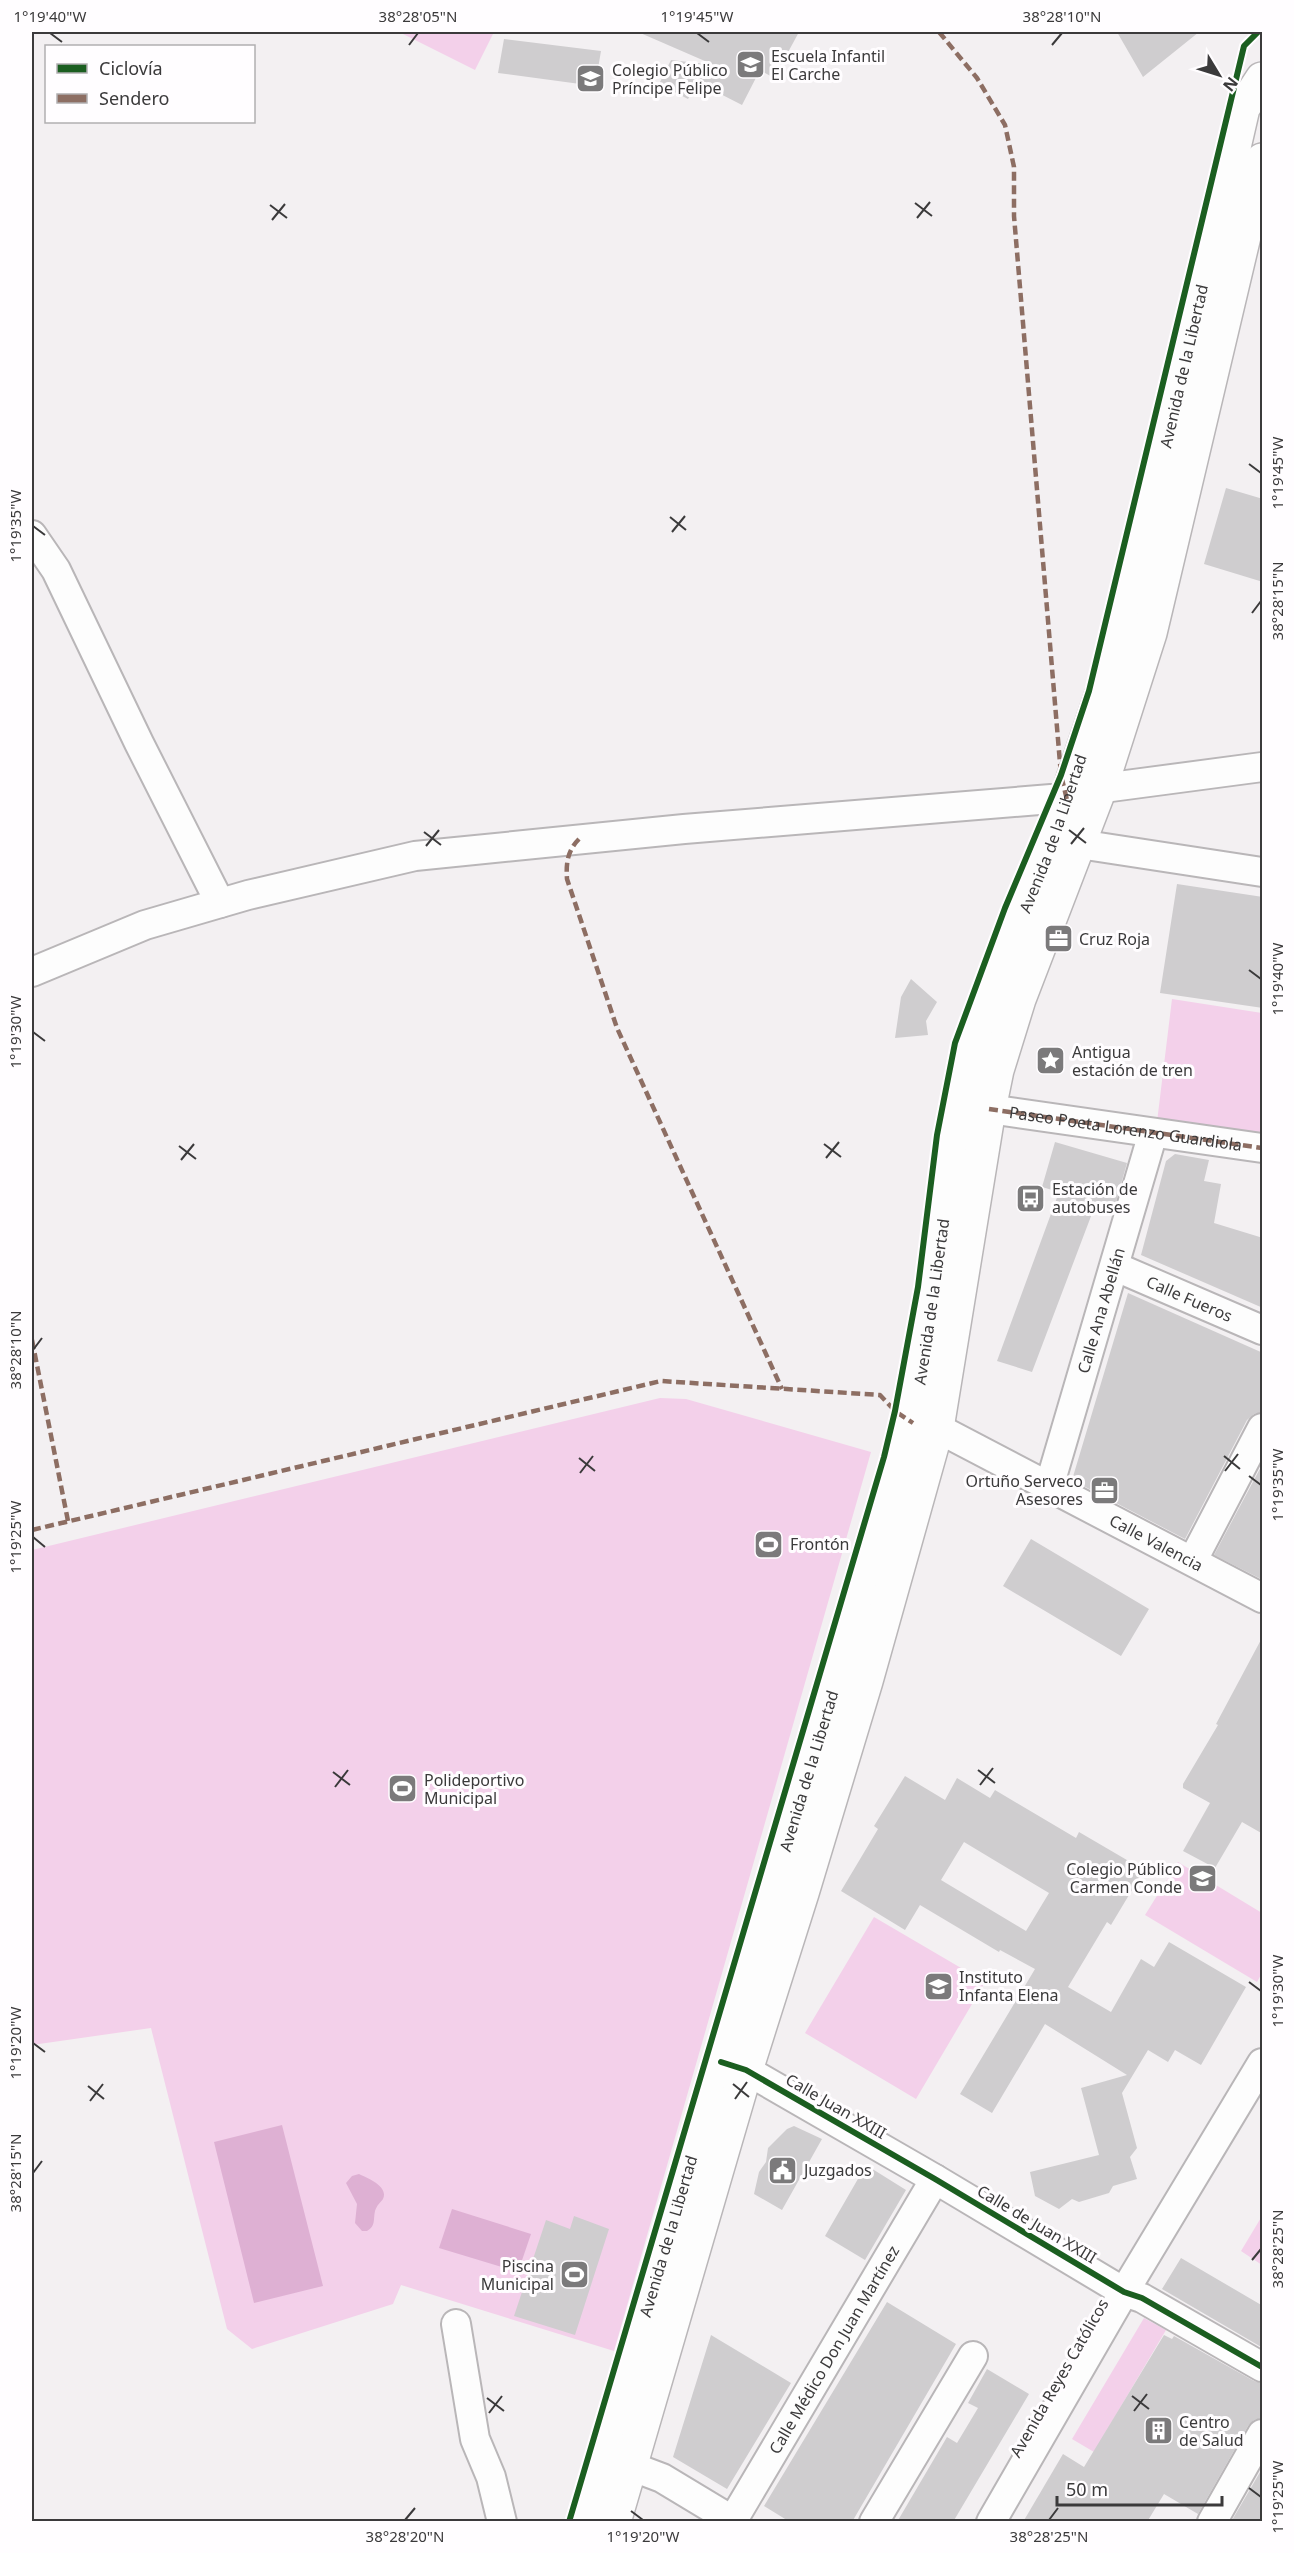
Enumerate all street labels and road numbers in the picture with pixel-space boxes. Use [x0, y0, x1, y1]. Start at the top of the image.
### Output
street label: Avenida de la Libertad [1154, 282, 1213, 450]
street label: Avenida de la Libertad [1014, 751, 1092, 916]
street label: Paseo Poeta Lorenzo Guardiola [1008, 1101, 1243, 1156]
street label: Avenida de la Libertad [908, 1217, 954, 1386]
street label: Calle Ana Abellán [1072, 1245, 1130, 1376]
street label: Calle Fueros [1143, 1270, 1236, 1327]
street label: Calle Valencia [1106, 1509, 1207, 1576]
street label: Avenida de la Libertad [774, 1688, 844, 1854]
street label: Calle Juan XXIII [782, 2068, 890, 2144]
street label: Avenida de la Libertad [634, 2153, 703, 2320]
street label: Calle de Juan XXIII [973, 2180, 1101, 2268]
street label: Calle Médico Don Juan Martínez [764, 2241, 904, 2458]
street label: Avenida Reyes Católicos [1005, 2295, 1113, 2461]

